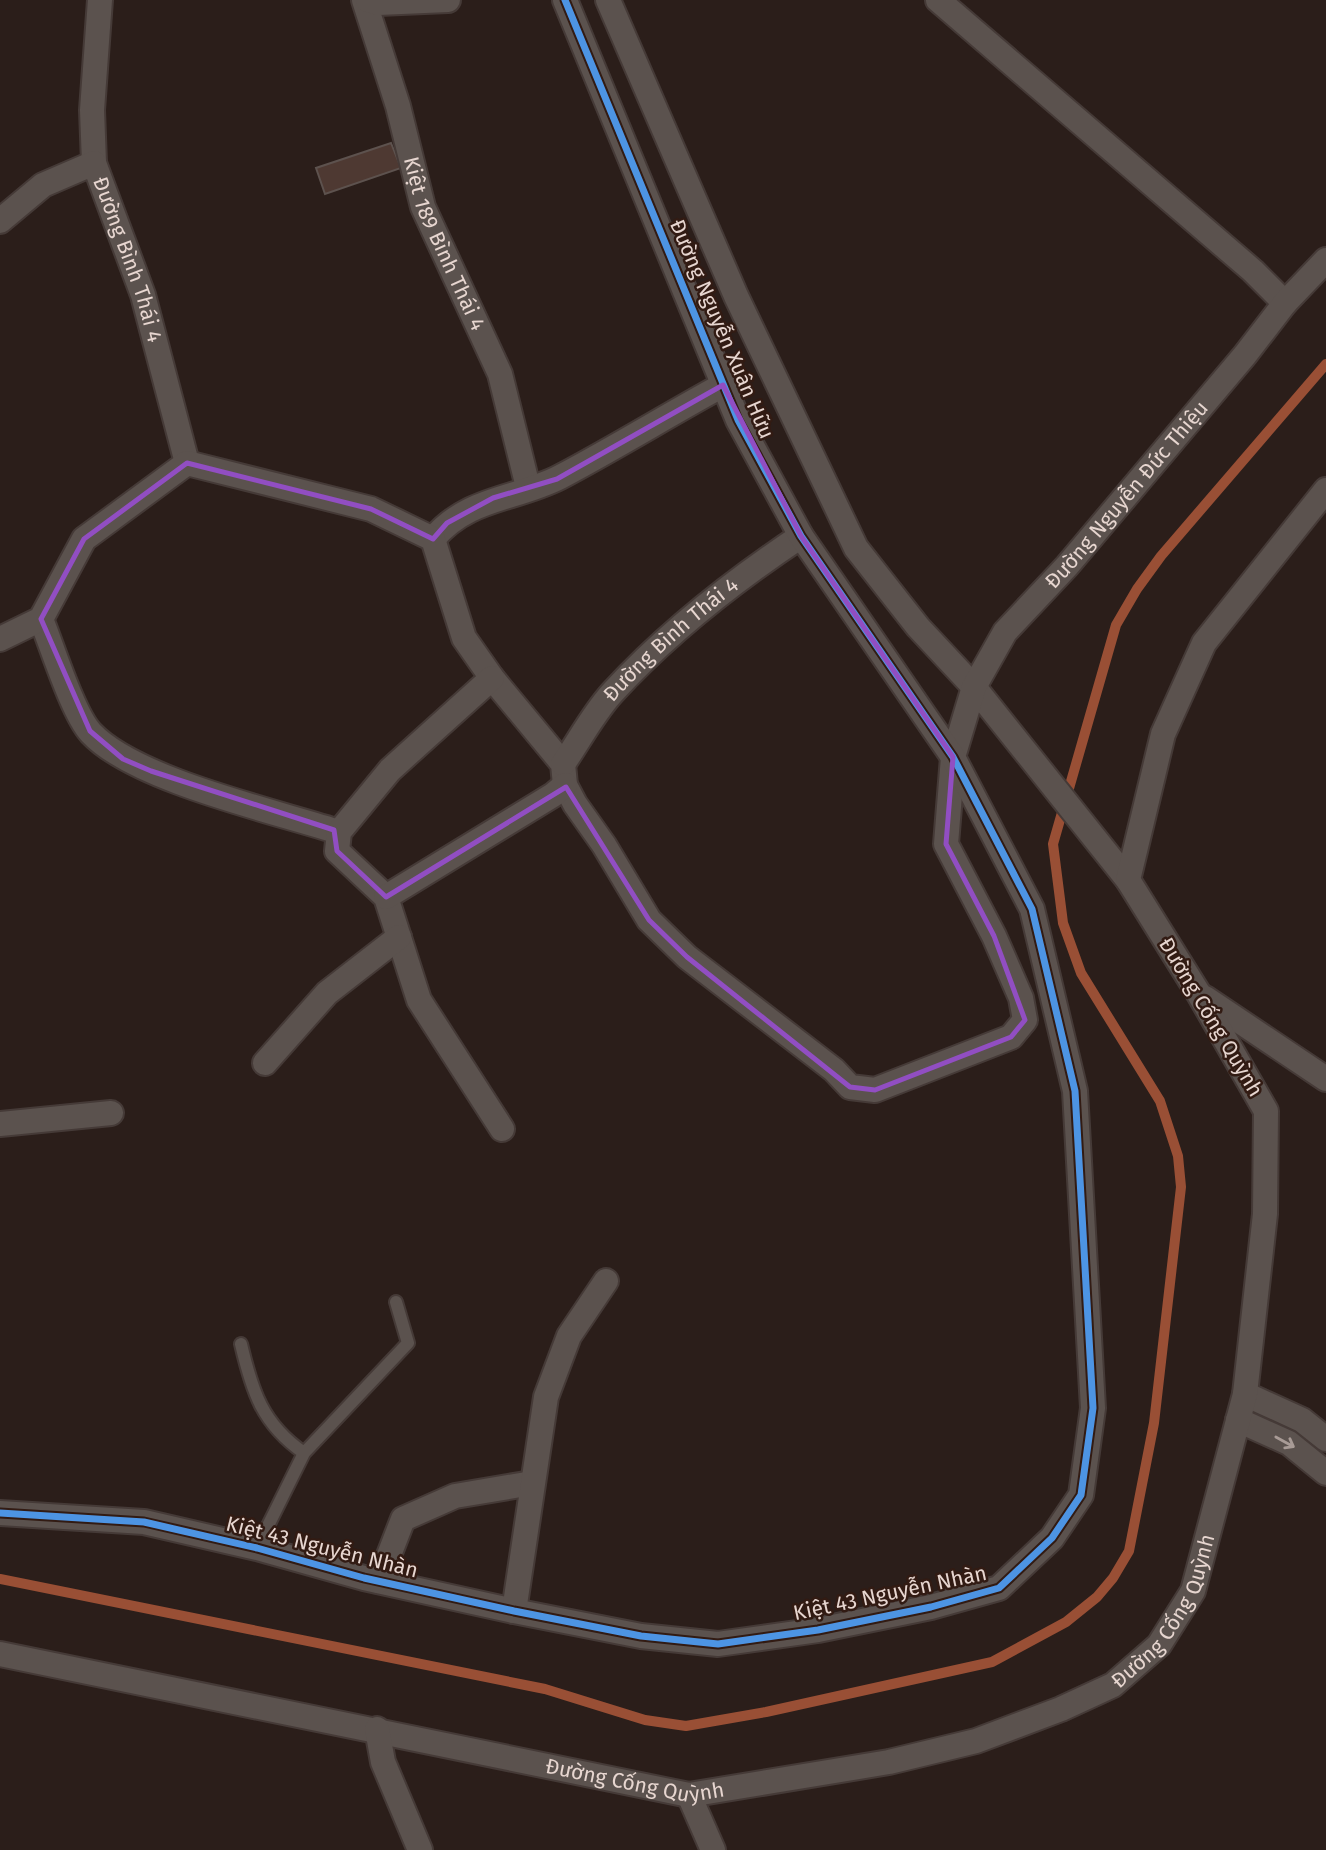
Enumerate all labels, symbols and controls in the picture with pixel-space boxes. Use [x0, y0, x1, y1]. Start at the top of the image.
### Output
street label: Kiệt 189 Bình Thái 4 [398, 154, 491, 335]
street label: Đường Bình Thái 4 [87, 173, 168, 345]
street label: Đường Nguyễn Xuân Hữu [664, 215, 780, 443]
street label: Đường Nguyễn Đức Thiệu [1039, 395, 1214, 594]
street label: Đường Bình Thái 4 [598, 572, 744, 707]
street label: Đường Cống Quỳnh [1153, 933, 1269, 1101]
one-way arrow [1274, 1435, 1294, 1449]
street label: Kiệt 43 Nguyễn Nhàn [223, 1511, 421, 1583]
street label: Đường Cống Quỳnh [1106, 1531, 1220, 1694]
street label: Kiệt 43 Nguyễn Nhàn [791, 1560, 989, 1626]
street label: Đường Cống Quỳnh [543, 1753, 726, 1808]

